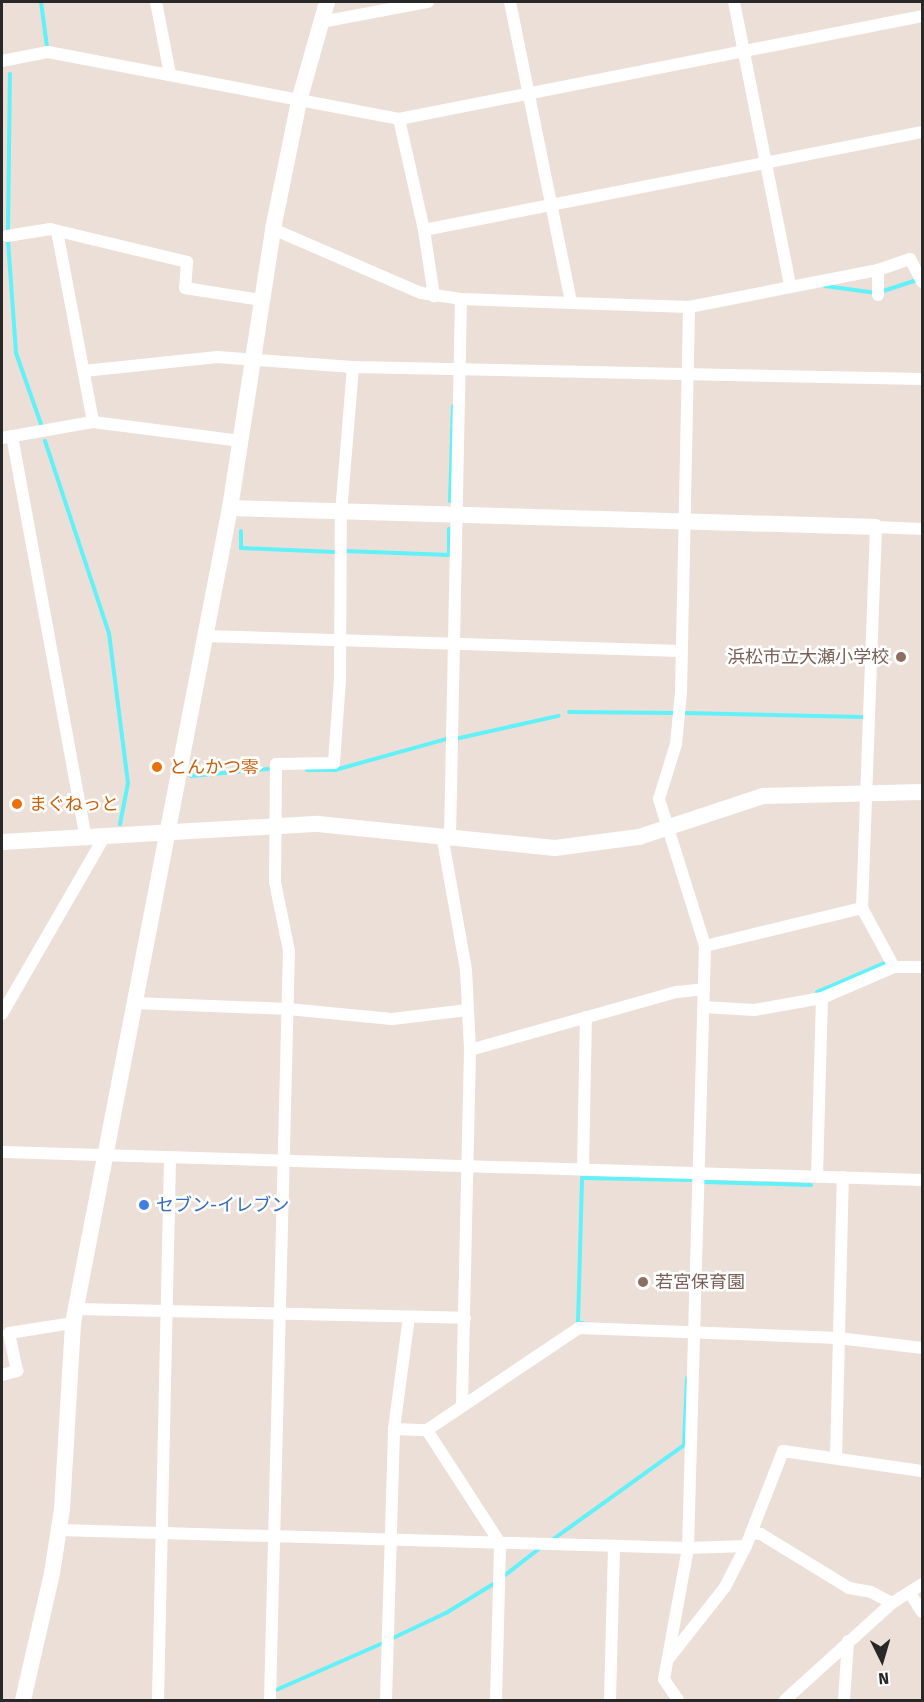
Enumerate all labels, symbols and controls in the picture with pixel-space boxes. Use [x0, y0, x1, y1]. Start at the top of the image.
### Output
place label: 浜松市立大瀬小学校 [727, 646, 889, 668]
marker: 浜松市立大瀬小学校 [894, 650, 908, 664]
place label: とんかつ零 [169, 756, 259, 778]
marker: とんかつ零 [150, 760, 164, 774]
place label: まぐねっと [29, 793, 119, 815]
marker: まぐねっと [10, 797, 24, 811]
place label: セブン-イレブン [156, 1194, 289, 1216]
marker: セブン-イレブン [137, 1198, 151, 1212]
place label: 若宮保育園 [655, 1271, 745, 1293]
marker: 若宮保育園 [636, 1275, 650, 1289]
north arrow [852, 1630, 912, 1690]
text: N [878, 1669, 890, 1688]

